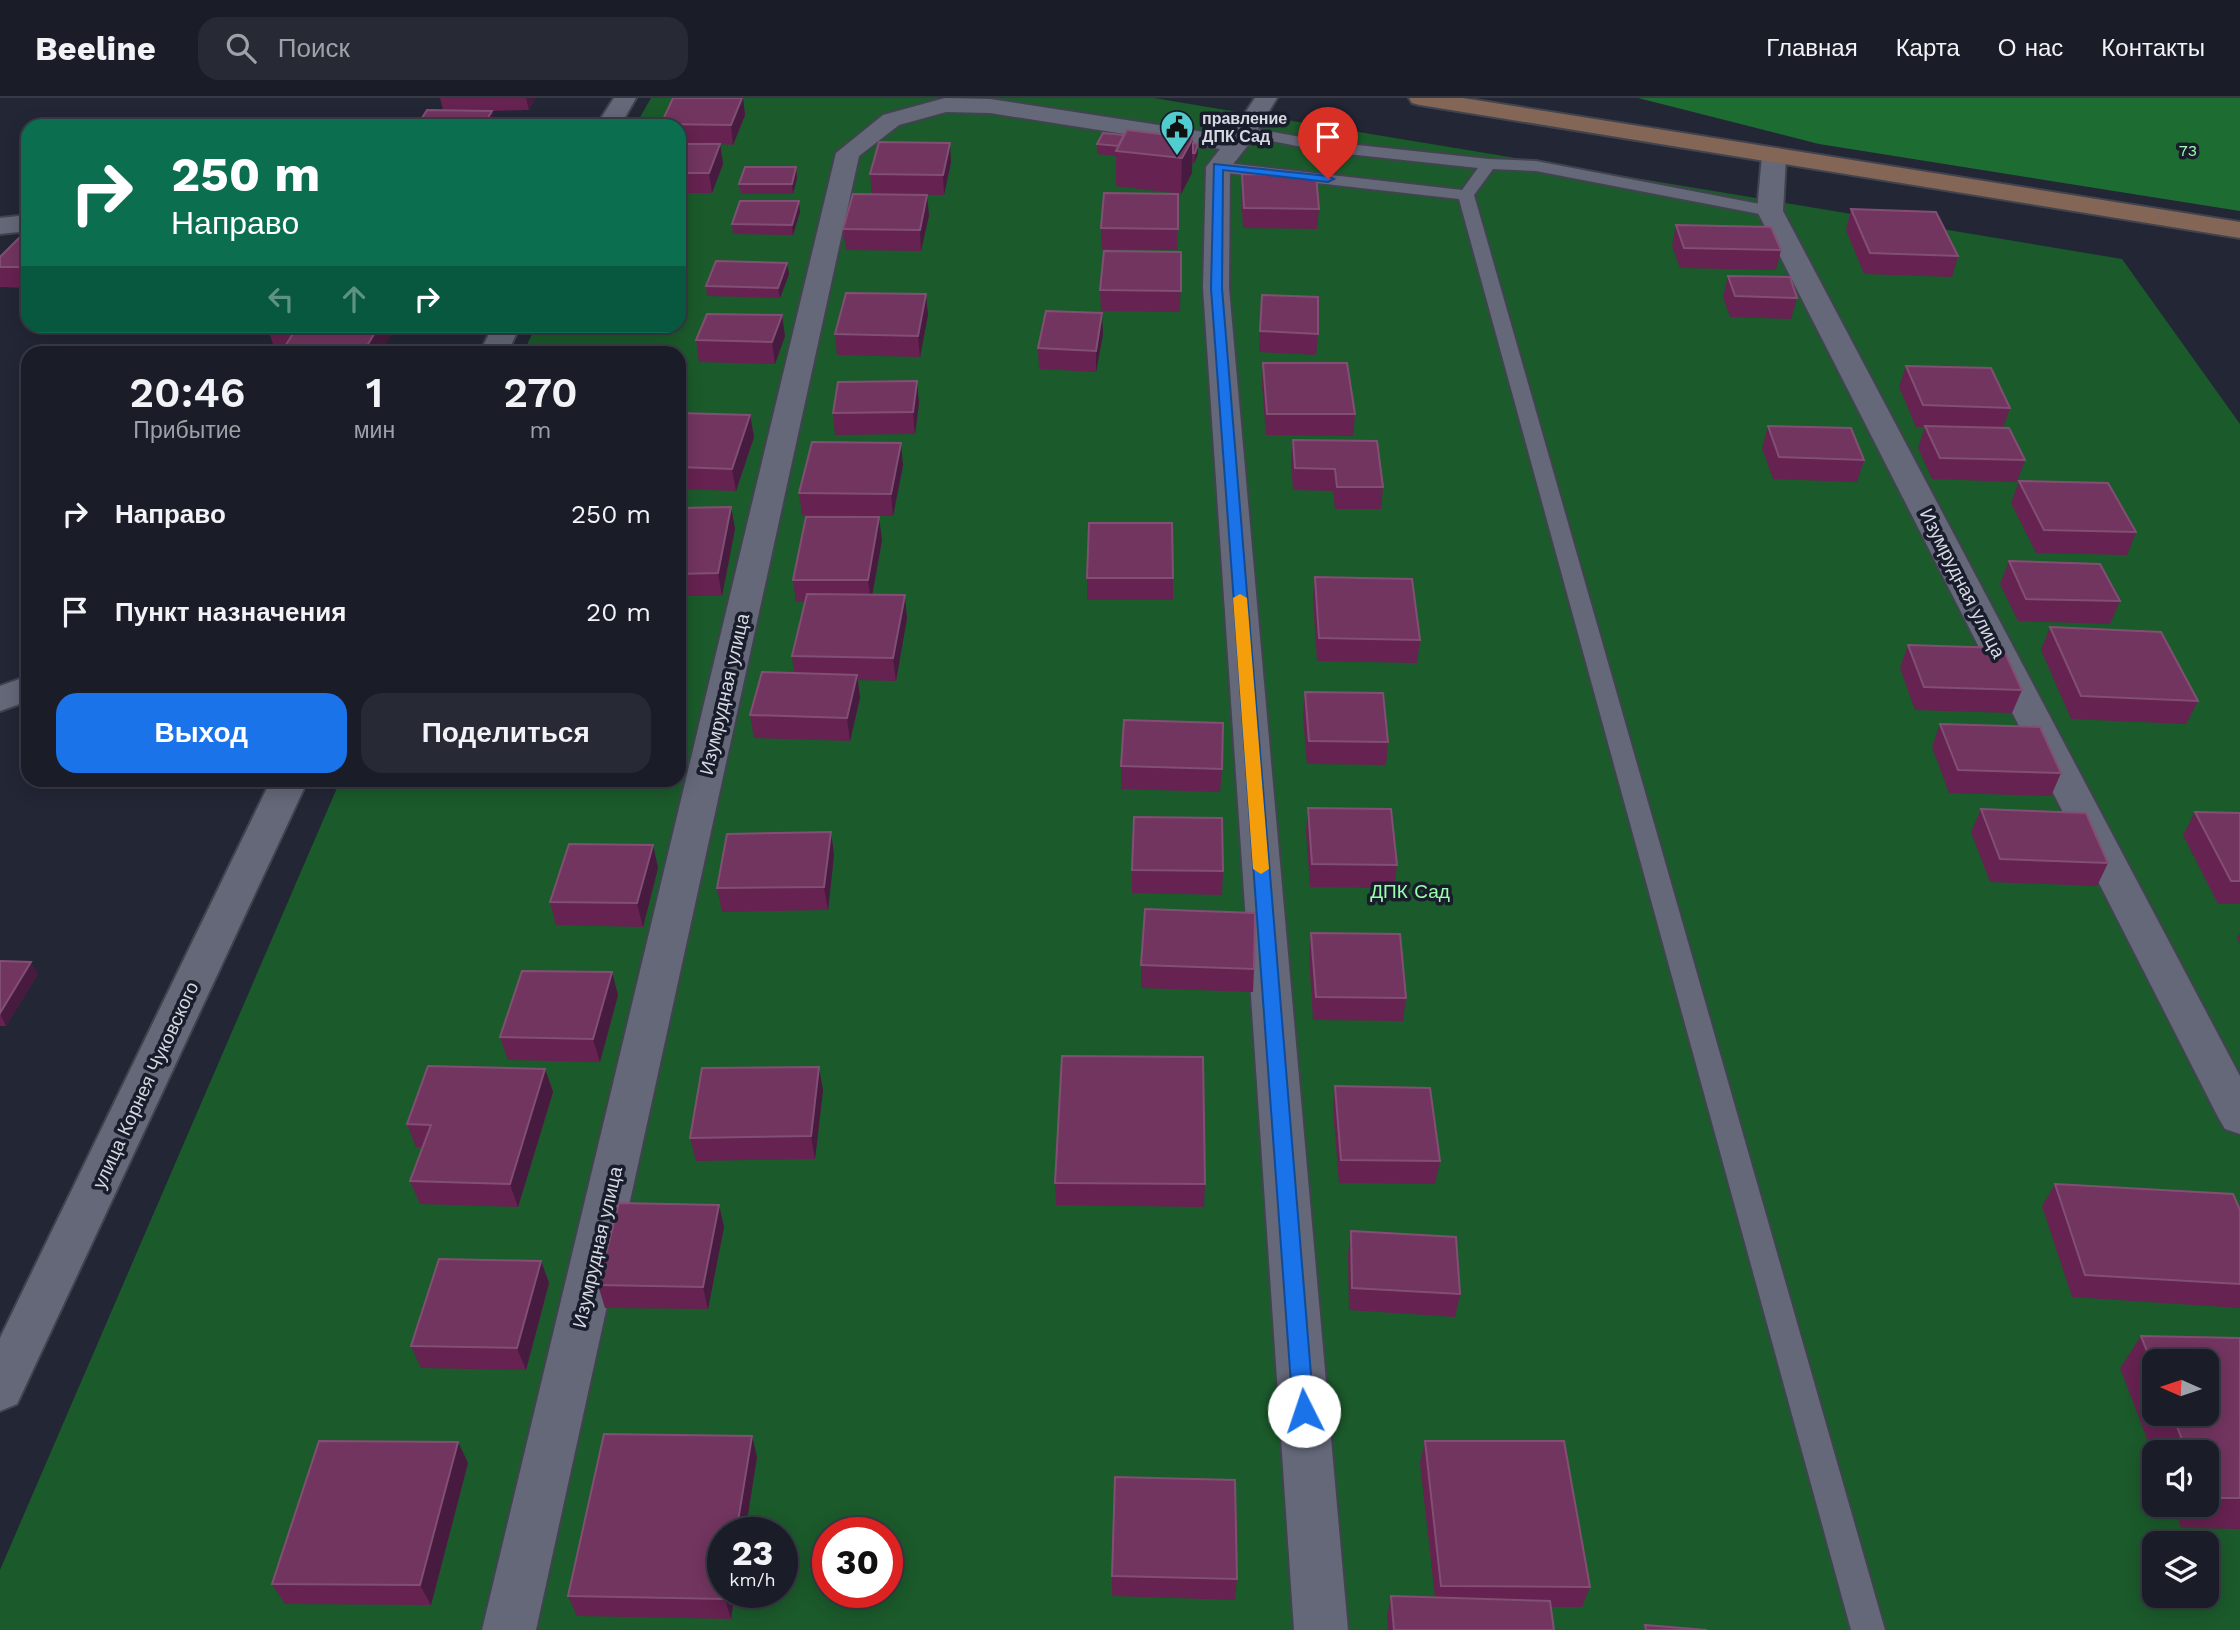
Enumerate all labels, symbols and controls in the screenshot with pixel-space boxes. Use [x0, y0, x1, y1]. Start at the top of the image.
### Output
search box [198, 17, 688, 80]
text: Beeline [35, 29, 156, 68]
icon: search [222, 29, 260, 67]
text: Поиск [278, 33, 350, 63]
text: Главная [1766, 34, 1858, 62]
text: Карта [1896, 34, 1960, 62]
text: О нас [1998, 34, 2063, 62]
text: Контакты [2101, 34, 2205, 62]
pin [1298, 107, 1358, 179]
public building icon: правление ДПК Сад [1158, 108, 1196, 157]
place label: правление ДПК Сад [1202, 109, 1287, 146]
icon: arrive [1309, 118, 1347, 156]
park label: 73 [2179, 141, 2197, 160]
text: 250 m [171, 145, 320, 203]
icon: right [56, 147, 147, 238]
text: Направо [171, 204, 299, 242]
icon: left [262, 280, 300, 318]
icon: ahead [335, 280, 373, 318]
icon: right [408, 280, 446, 318]
text: 20:46 [129, 368, 246, 417]
text: 1 [366, 368, 383, 417]
text: 270 [503, 368, 578, 417]
text: Прибытие [133, 417, 241, 444]
text: мин [354, 417, 395, 444]
text: m [530, 417, 552, 444]
icon: right [56, 495, 94, 533]
text: Направо [115, 499, 226, 529]
text: 250 m [571, 499, 651, 529]
street label: Изумрудная улица [1915, 505, 2010, 662]
icon: arrive [56, 593, 94, 631]
text: Пункт назначения [115, 597, 346, 627]
text: 20 m [586, 597, 651, 627]
street label: Изумрудная улица [695, 611, 754, 777]
button: Выход [56, 693, 347, 773]
button: Поделиться [361, 693, 651, 773]
park label: ДПК Сад [1370, 880, 1450, 903]
street label: улица Корнея Чуковского [87, 978, 204, 1192]
street label: Изумрудная улица [568, 1164, 627, 1330]
north arrow [2142, 1349, 2219, 1426]
map controls [2142, 1349, 2219, 1608]
position arrow [1267, 1374, 1341, 1448]
button: sound [2142, 1440, 2219, 1517]
speed limit sign: 30 [812, 1517, 903, 1608]
button: layers [2142, 1531, 2219, 1608]
text: 23 [732, 1532, 773, 1574]
text: km/h [729, 1569, 776, 1590]

